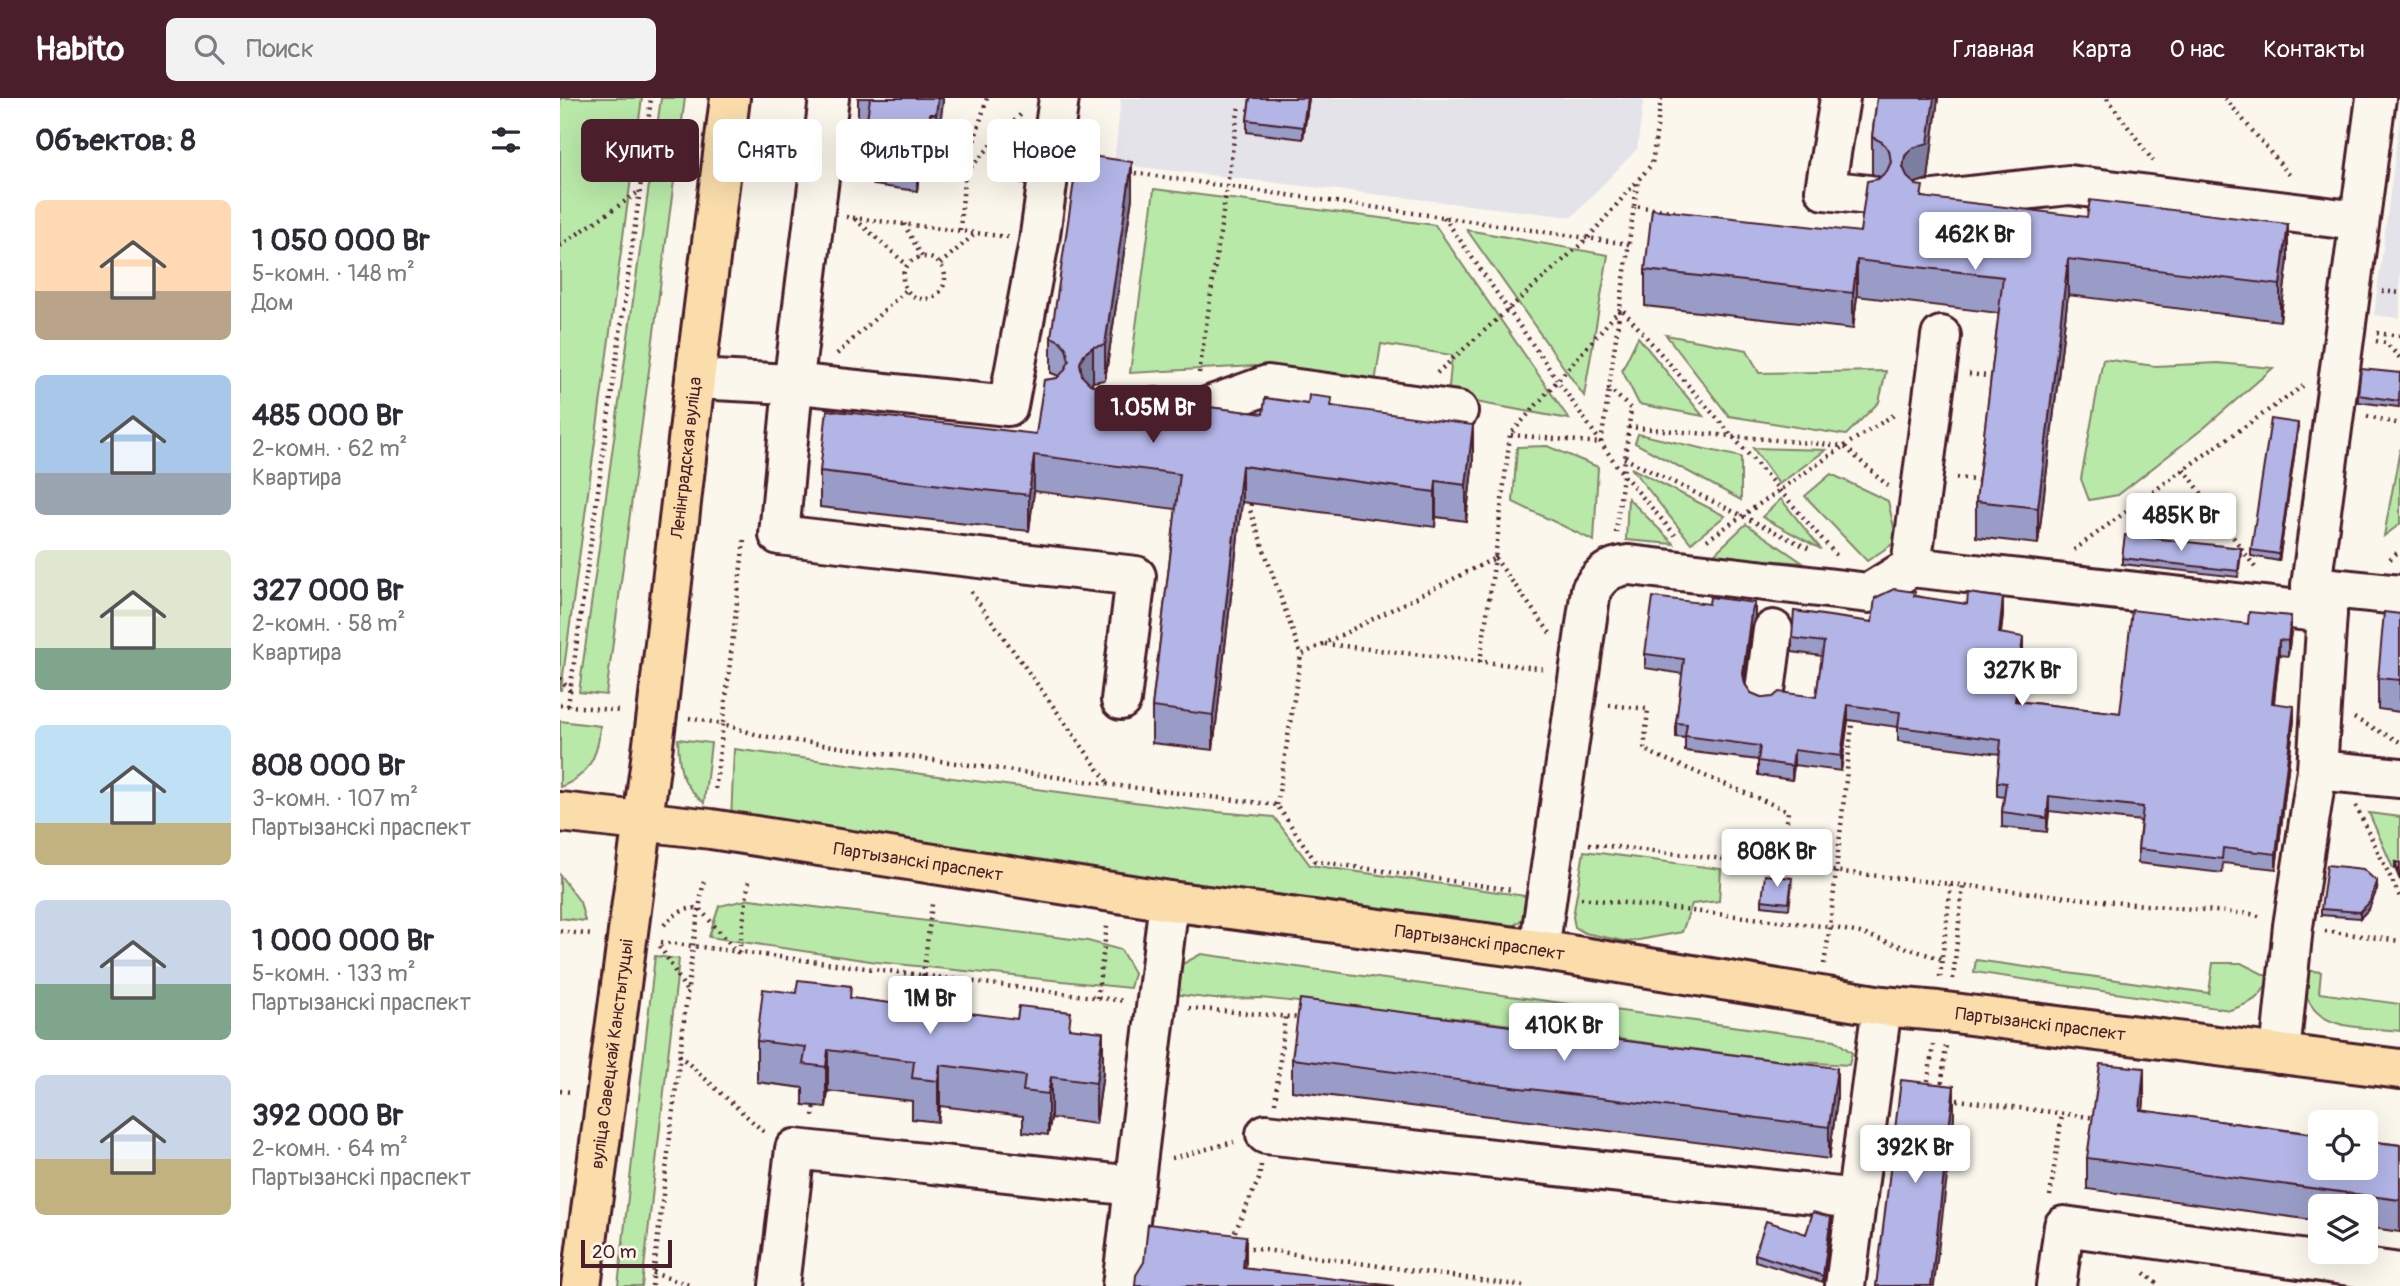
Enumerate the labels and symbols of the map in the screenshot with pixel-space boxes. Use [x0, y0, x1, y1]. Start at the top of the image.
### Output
pin: 462K Br [1910, 212, 2040, 272]
street label: Ленінградская вуліца [666, 376, 707, 541]
pin: 1.05M Br [1081, 386, 1225, 445]
pin: 485K Br [2116, 494, 2246, 553]
pin: 327K Br [1957, 648, 2087, 708]
pin: 808K Br [1712, 830, 1842, 889]
street label: Партызанскі праспект [832, 837, 1005, 887]
street label: Партызанскі праспект [1393, 920, 1566, 966]
street label: вуліца Савецкай Канстытуцыі [586, 938, 639, 1170]
pin: 1M Br [881, 976, 979, 1036]
street label: Партызанскі праспект [1954, 1002, 2127, 1046]
pin: 410K Br [1499, 1004, 1629, 1063]
pin: 392K Br [1850, 1126, 1980, 1185]
scale bar [581, 1237, 672, 1269]

